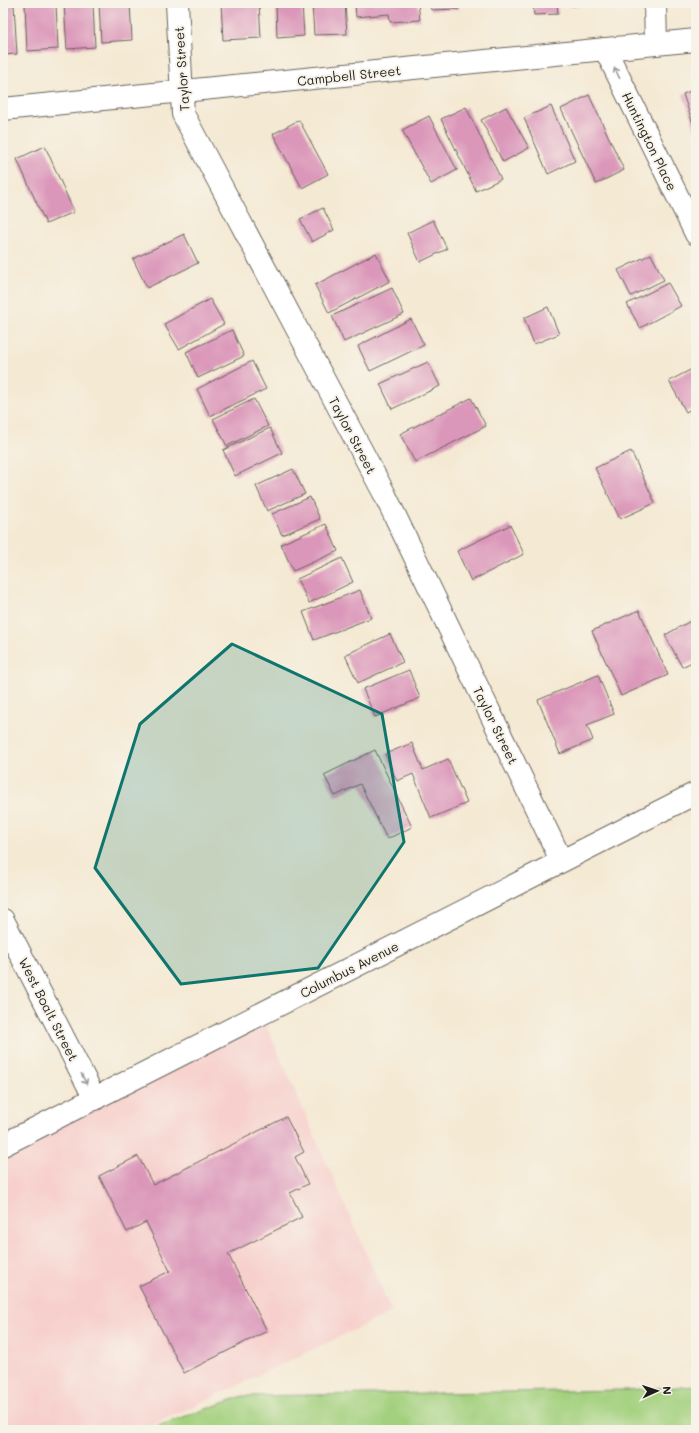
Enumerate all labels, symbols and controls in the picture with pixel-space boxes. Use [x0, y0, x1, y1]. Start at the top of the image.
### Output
street label: Taylor Street [170, 26, 192, 112]
street label: Campbell Street [296, 61, 402, 89]
one-way arrow [612, 68, 620, 80]
street label: Huntington Place [619, 89, 681, 193]
street label: Taylor Street [326, 393, 381, 477]
street label: Taylor Street [470, 683, 522, 767]
street label: Columbus Avenue [297, 937, 401, 1001]
street label: West Boalt Street [16, 954, 83, 1064]
one-way arrow [81, 1073, 89, 1085]
north arrow [637, 1371, 677, 1411]
text: N [660, 1386, 675, 1395]

